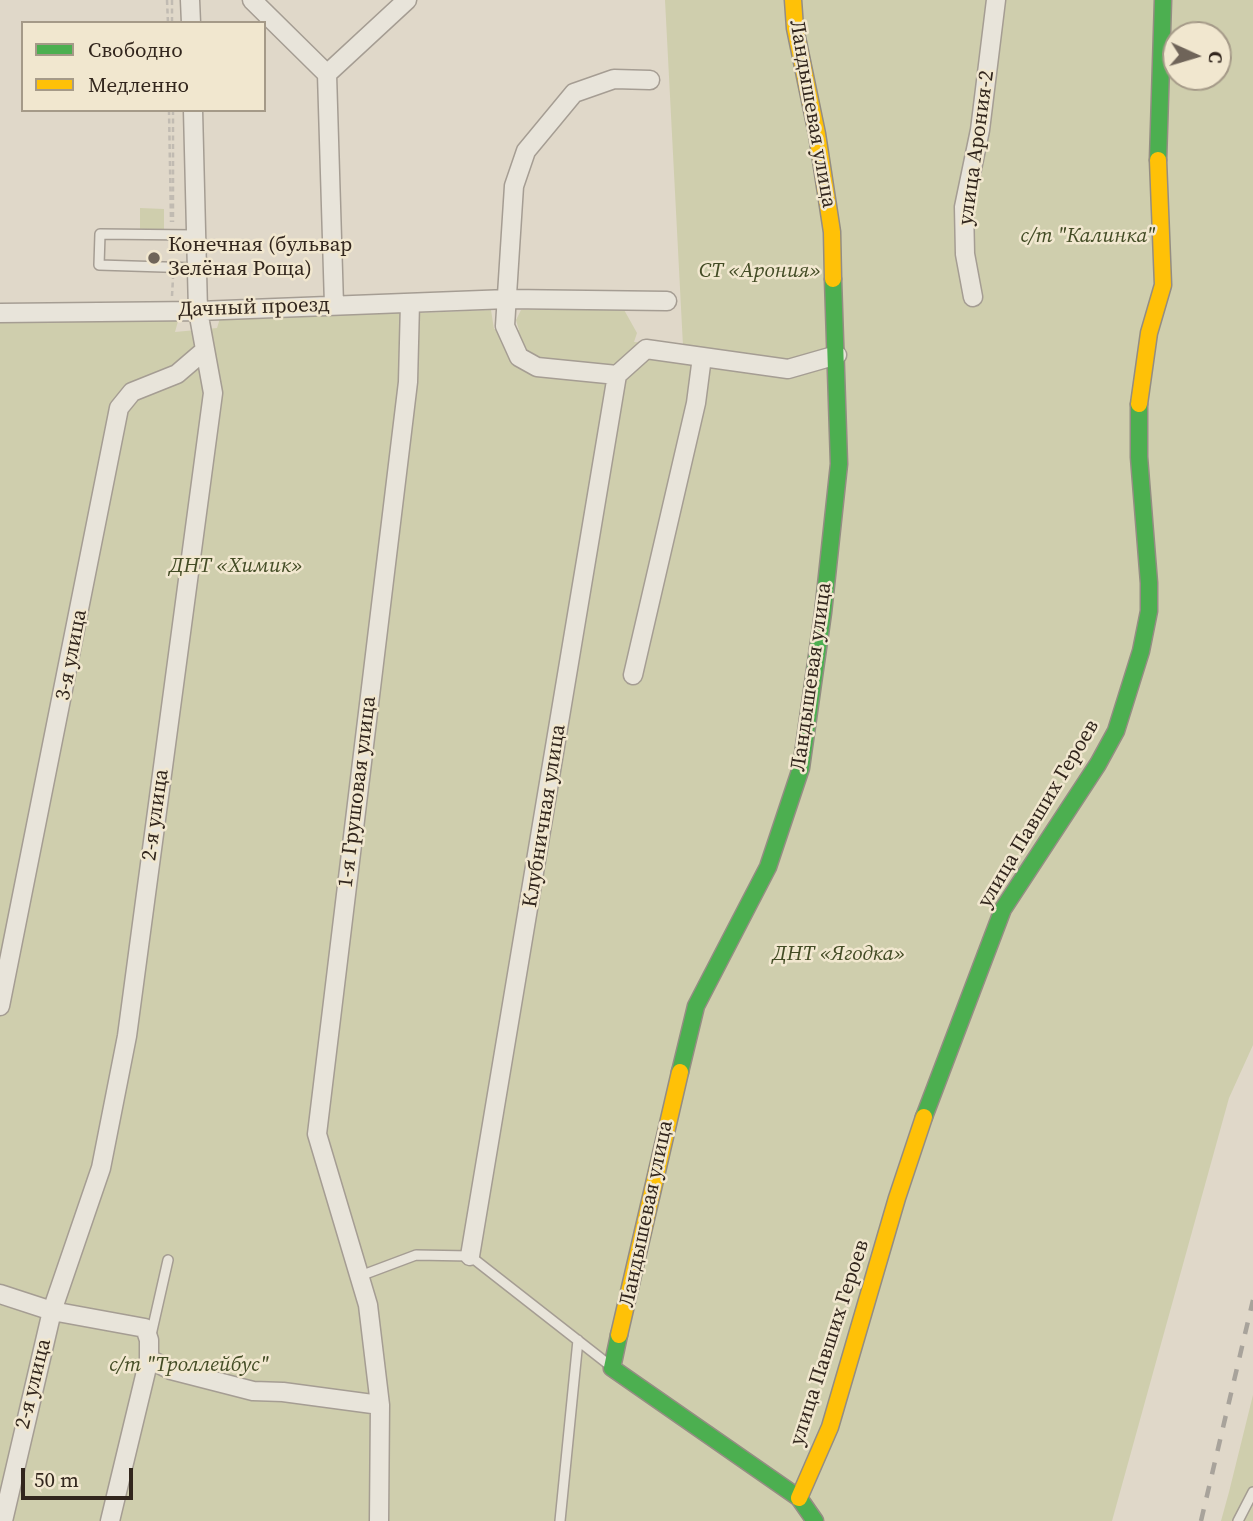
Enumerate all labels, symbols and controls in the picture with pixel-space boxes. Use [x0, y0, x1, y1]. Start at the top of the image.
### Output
street label: Ландышевая улица [783, 18, 841, 210]
legend [21, 21, 266, 112]
north arrow [1162, 21, 1232, 91]
text: Свободно [88, 35, 183, 64]
text: С [1203, 51, 1229, 64]
street label: улица Арония-2 [954, 69, 1000, 227]
text: Медленно [88, 70, 189, 99]
park label: с/т "Калинка" [1021, 224, 1155, 250]
place label: Конечная (бульвар Зелёная Роща) [168, 233, 352, 283]
marker: Конечная (бульвар Зелёная Роща) [146, 250, 162, 266]
park label: СТ «Арония» [699, 259, 821, 285]
street label: Дачный проезд [178, 293, 330, 323]
park label: ДНТ «Химик» [169, 554, 303, 580]
street label: Ландышевая улица [786, 581, 838, 773]
street label: 3-я улица [51, 607, 93, 703]
street label: 1-я Грушовая улица [334, 695, 382, 889]
street label: улица Павших Героев [973, 715, 1105, 913]
street label: Клубничная улица [518, 723, 572, 909]
street label: 2-я улица [137, 768, 175, 862]
park label: ДНТ «Ягодка» [773, 942, 905, 968]
street label: Ландышевая улица [615, 1118, 679, 1310]
street label: улица Павших Героев [785, 1237, 875, 1449]
street label: 2-я улица [11, 1336, 57, 1432]
park label: с/т "Троллейбус" [109, 1353, 269, 1379]
scale bar [24, 1454, 136, 1498]
text: 50 m [34, 1465, 79, 1494]

